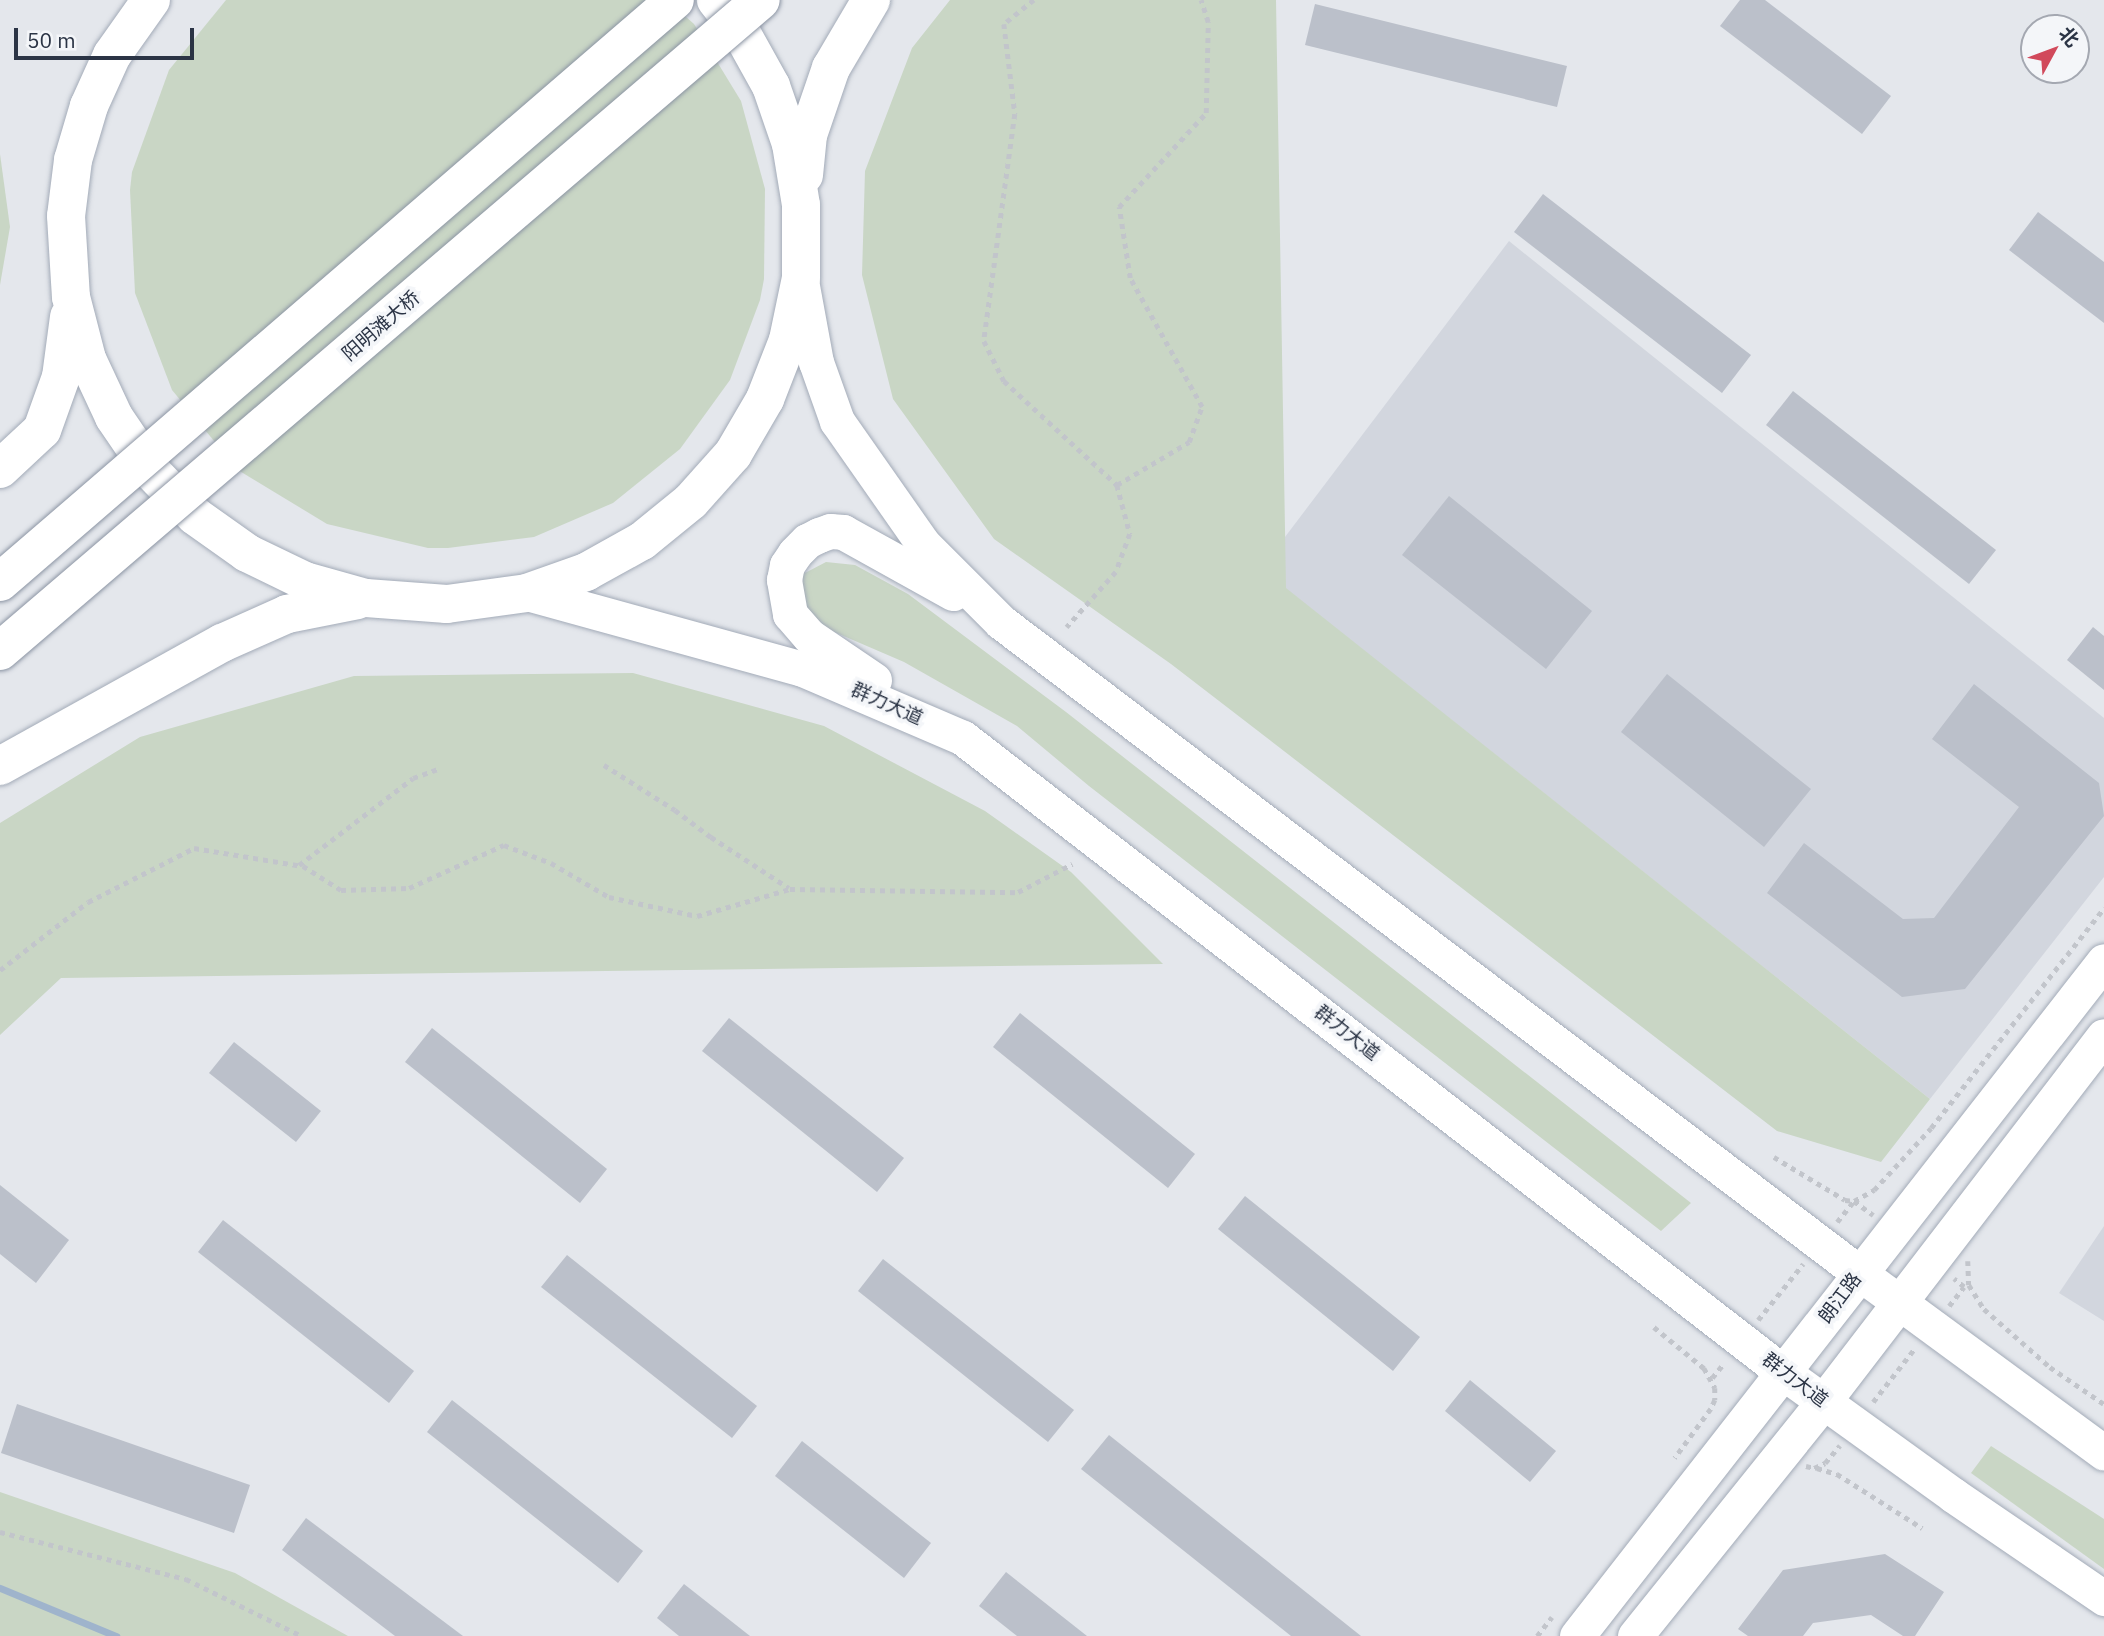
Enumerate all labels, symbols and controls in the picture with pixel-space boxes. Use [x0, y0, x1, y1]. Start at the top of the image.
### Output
scale bar [18, 14, 198, 58]
north arrow [2020, 14, 2090, 84]
text: 北 [2054, 21, 2085, 52]
text: 50 m [27, 26, 76, 54]
street label: 阳明滩大桥 [338, 286, 424, 366]
street label: 群力大道 [848, 678, 926, 730]
street label: 群力大道 [1310, 1001, 1384, 1065]
street label: 朗江路 [1814, 1268, 1866, 1328]
street label: 群力大道 [1758, 1348, 1832, 1412]

